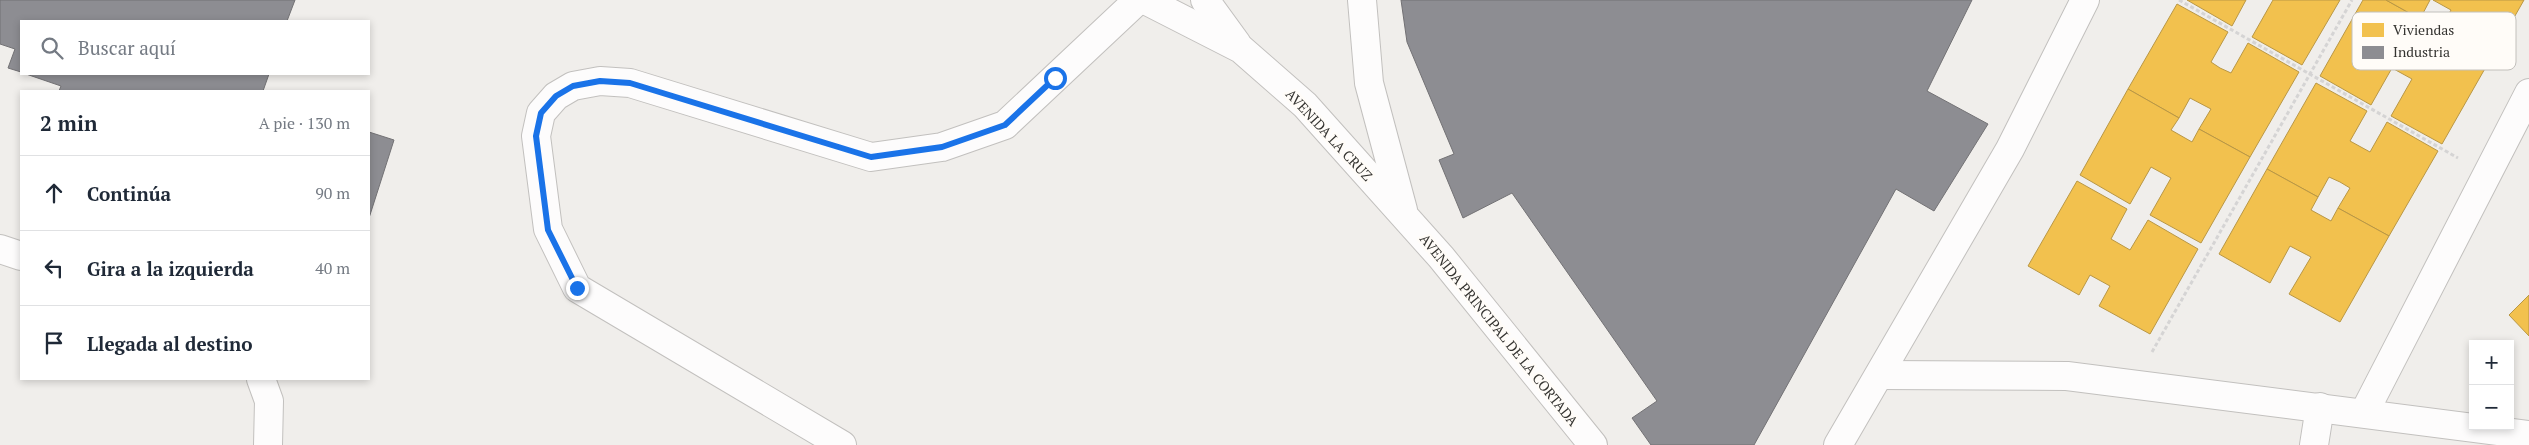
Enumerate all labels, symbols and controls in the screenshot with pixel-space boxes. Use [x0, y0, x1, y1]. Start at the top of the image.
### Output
legend [2352, 12, 2516, 70]
search box [20, 20, 370, 75]
text: Viviendas [2393, 20, 2454, 39]
icon: search [38, 34, 66, 62]
text: Buscar aquí [78, 35, 176, 60]
text: Industria [2393, 42, 2450, 61]
route start [1044, 67, 1067, 90]
street label: AVENIDA LA CRUZ [1282, 85, 1377, 185]
text: 2 min [40, 109, 97, 137]
text: A pie · 130 m [259, 112, 350, 134]
icon: ahead [40, 179, 68, 207]
text: Continúa [87, 181, 171, 206]
text: 90 m [315, 182, 350, 204]
street label: AVENIDA PRINCIPAL DE LA CORTADA [1416, 230, 1583, 430]
icon: left [40, 254, 68, 282]
text: Gira a la izquierda [87, 256, 254, 281]
text: 40 m [315, 257, 350, 279]
route end [566, 277, 589, 300]
icon: arrive [40, 329, 68, 357]
text: Llegada al destino [87, 331, 253, 356]
map controls [2469, 340, 2514, 430]
button: + [2469, 340, 2514, 385]
button: − [2469, 385, 2514, 430]

